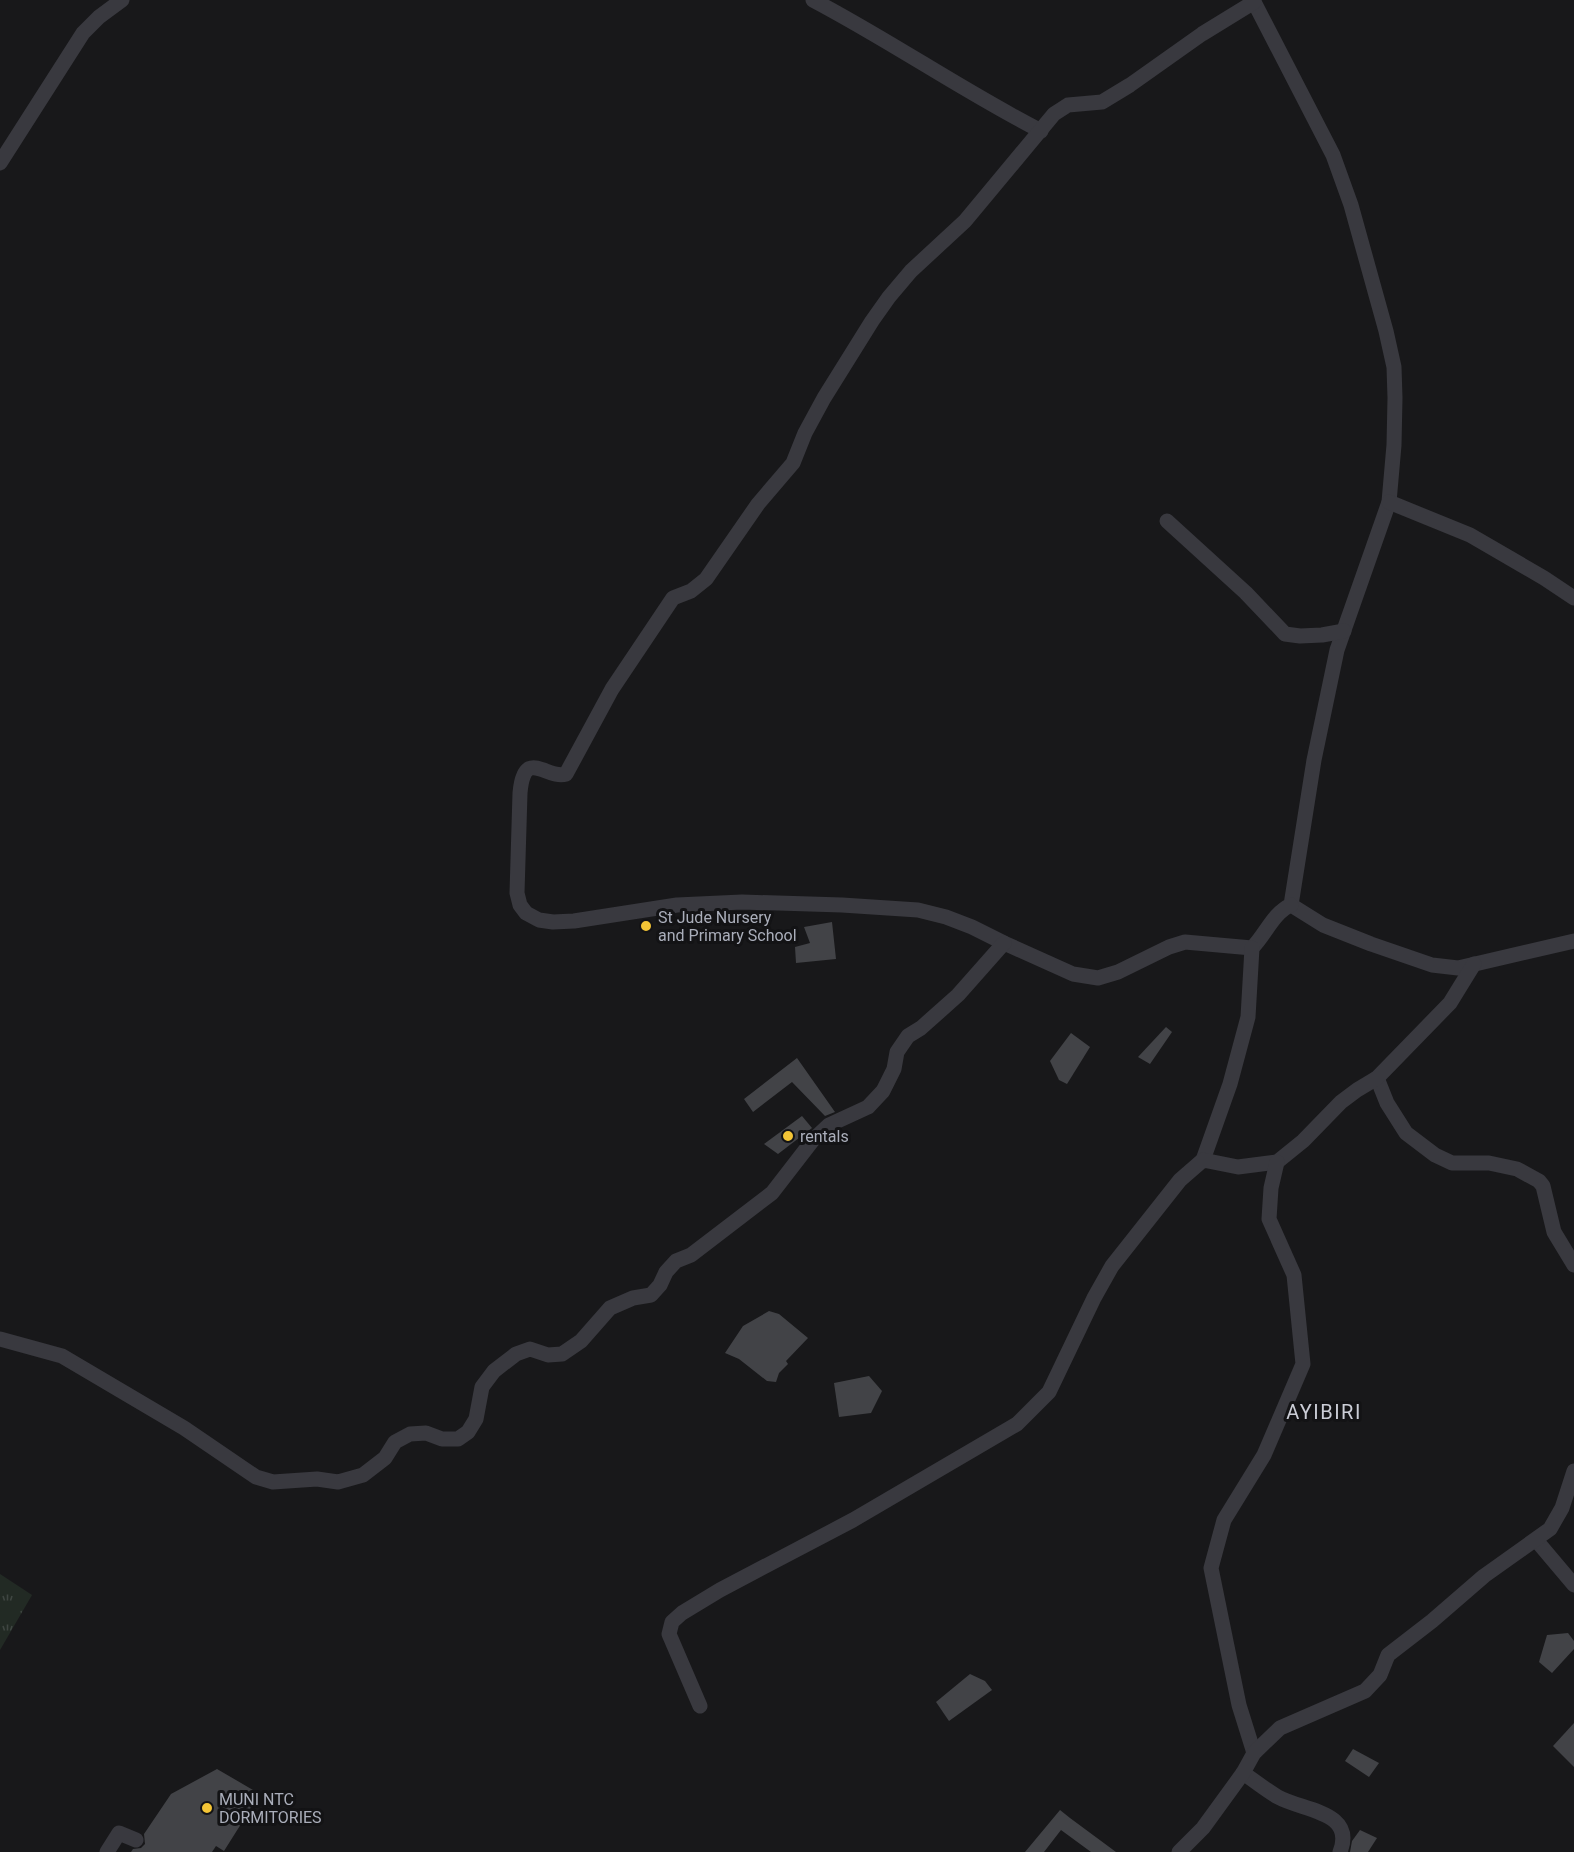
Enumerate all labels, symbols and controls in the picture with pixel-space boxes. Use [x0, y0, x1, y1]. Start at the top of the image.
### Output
place label: St Jude Nursery and Primary School [658, 908, 797, 945]
marker: St Jude Nursery and Primary School [639, 919, 653, 933]
place label: rentals [800, 1127, 849, 1146]
marker: rentals [781, 1129, 795, 1143]
district label: AYIBIRI [1286, 1400, 1362, 1424]
place label: MUNI NTC DORMITORIES [219, 1790, 322, 1827]
marker: MUNI NTC DORMITORIES [200, 1801, 214, 1815]

